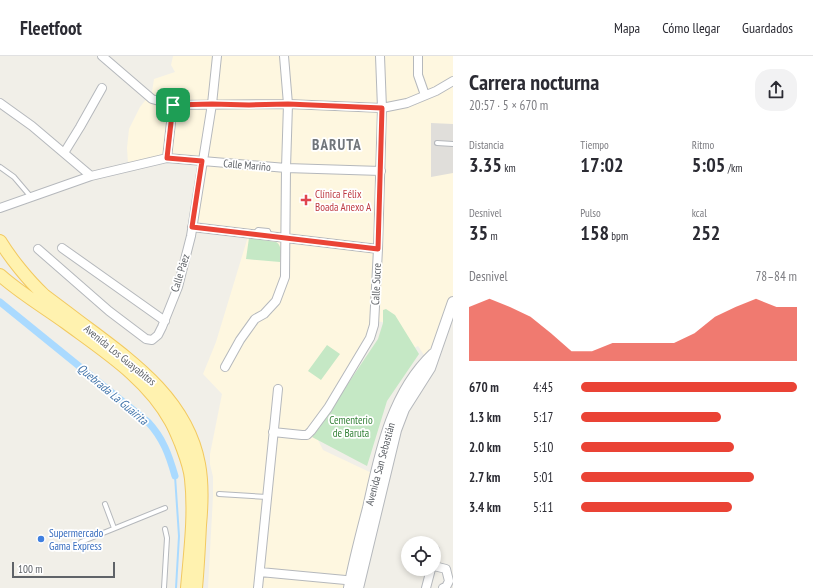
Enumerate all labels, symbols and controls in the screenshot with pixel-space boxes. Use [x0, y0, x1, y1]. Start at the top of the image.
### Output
text: Fleetfoot [20, 16, 82, 40]
text: Mapa [614, 19, 640, 37]
text: Cómo llegar [662, 19, 720, 37]
text: Guardados [742, 19, 793, 37]
text: Carrera nocturna [469, 68, 599, 96]
button: share [755, 69, 797, 111]
pin [156, 88, 190, 122]
icon: arrive [162, 94, 184, 116]
text: 20:57 · 5 × 670 m [469, 97, 548, 114]
district label: BARUTA [312, 135, 362, 154]
text: Distancia [469, 138, 504, 152]
text: Tiempo [580, 138, 609, 152]
text: Ritmo [692, 138, 714, 152]
text: 3.35 [469, 152, 502, 178]
text: 17:02 [580, 152, 624, 178]
text: 5:05 [692, 152, 725, 178]
street label: Calle Mariño [223, 156, 272, 174]
text: km [502, 161, 516, 175]
text: /km [725, 161, 742, 175]
place label: Clínica Félix Boada Anexo A [315, 187, 372, 214]
marker: Clínica Félix Boada Anexo A [300, 194, 312, 206]
text: Desnivel [469, 206, 502, 220]
text: Pulso [580, 206, 601, 220]
text: kcal [692, 206, 707, 220]
text: 35 [469, 220, 488, 246]
text: 158 [580, 220, 609, 246]
text: 252 [692, 220, 720, 246]
text: m [488, 229, 498, 243]
text: bpm [609, 229, 628, 243]
street label: Calle Páez [168, 252, 192, 294]
street label: Calle Sucre [368, 262, 384, 305]
text: Desnivel [469, 268, 508, 285]
text: 78–84 m [755, 268, 797, 285]
street label: Avenida Los Guayabitos [81, 322, 159, 389]
water label: Quebrada La Guairita [75, 360, 152, 429]
text: 670 m [469, 379, 499, 396]
text: 4:45 [533, 379, 553, 396]
text: 1.3 km [469, 409, 501, 426]
text: 5:17 [533, 409, 553, 426]
park label: Cementerio de Baruta [329, 413, 373, 440]
street label: Avenida San Sebastián [362, 421, 398, 507]
text: 2.0 km [469, 439, 501, 456]
text: 5:10 [533, 439, 553, 456]
text: 2.7 km [469, 469, 500, 486]
text: 5:01 [533, 469, 553, 486]
text: 3.4 km [469, 499, 501, 516]
text: 5:11 [533, 499, 553, 516]
place label: Supermercado Gama Express [49, 526, 104, 553]
marker: Supermercado Gama Express [36, 534, 46, 544]
map controls [401, 536, 441, 576]
button: locate [401, 536, 441, 576]
scale bar [12, 560, 115, 579]
text: 100 m [18, 562, 42, 576]

